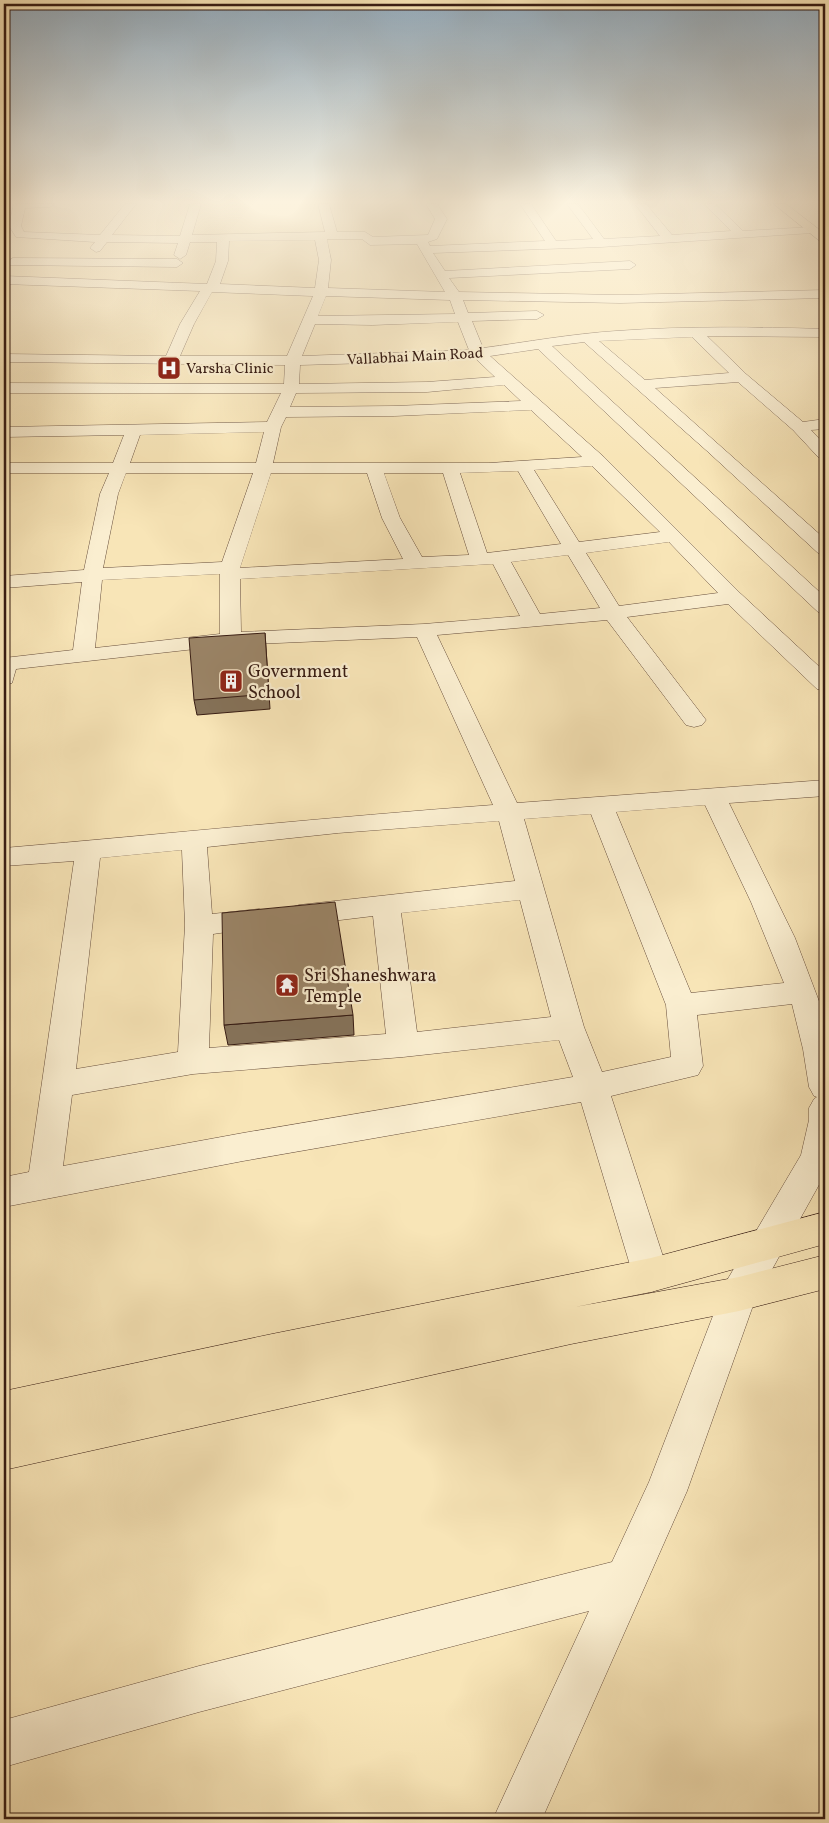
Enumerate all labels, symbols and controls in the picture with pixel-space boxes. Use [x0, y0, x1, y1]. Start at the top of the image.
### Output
street label: Vallabhai Main Road [346, 343, 484, 372]
hospital icon: Varsha Clinic [156, 355, 182, 381]
place label: Varsha Clinic [186, 359, 274, 380]
place label: Government School [248, 660, 348, 706]
building icon: Government School [218, 668, 244, 694]
place label: Sri Shaneshwara Temple [304, 964, 437, 1010]
temple icon: Sri Shaneshwara Temple [274, 972, 300, 998]

